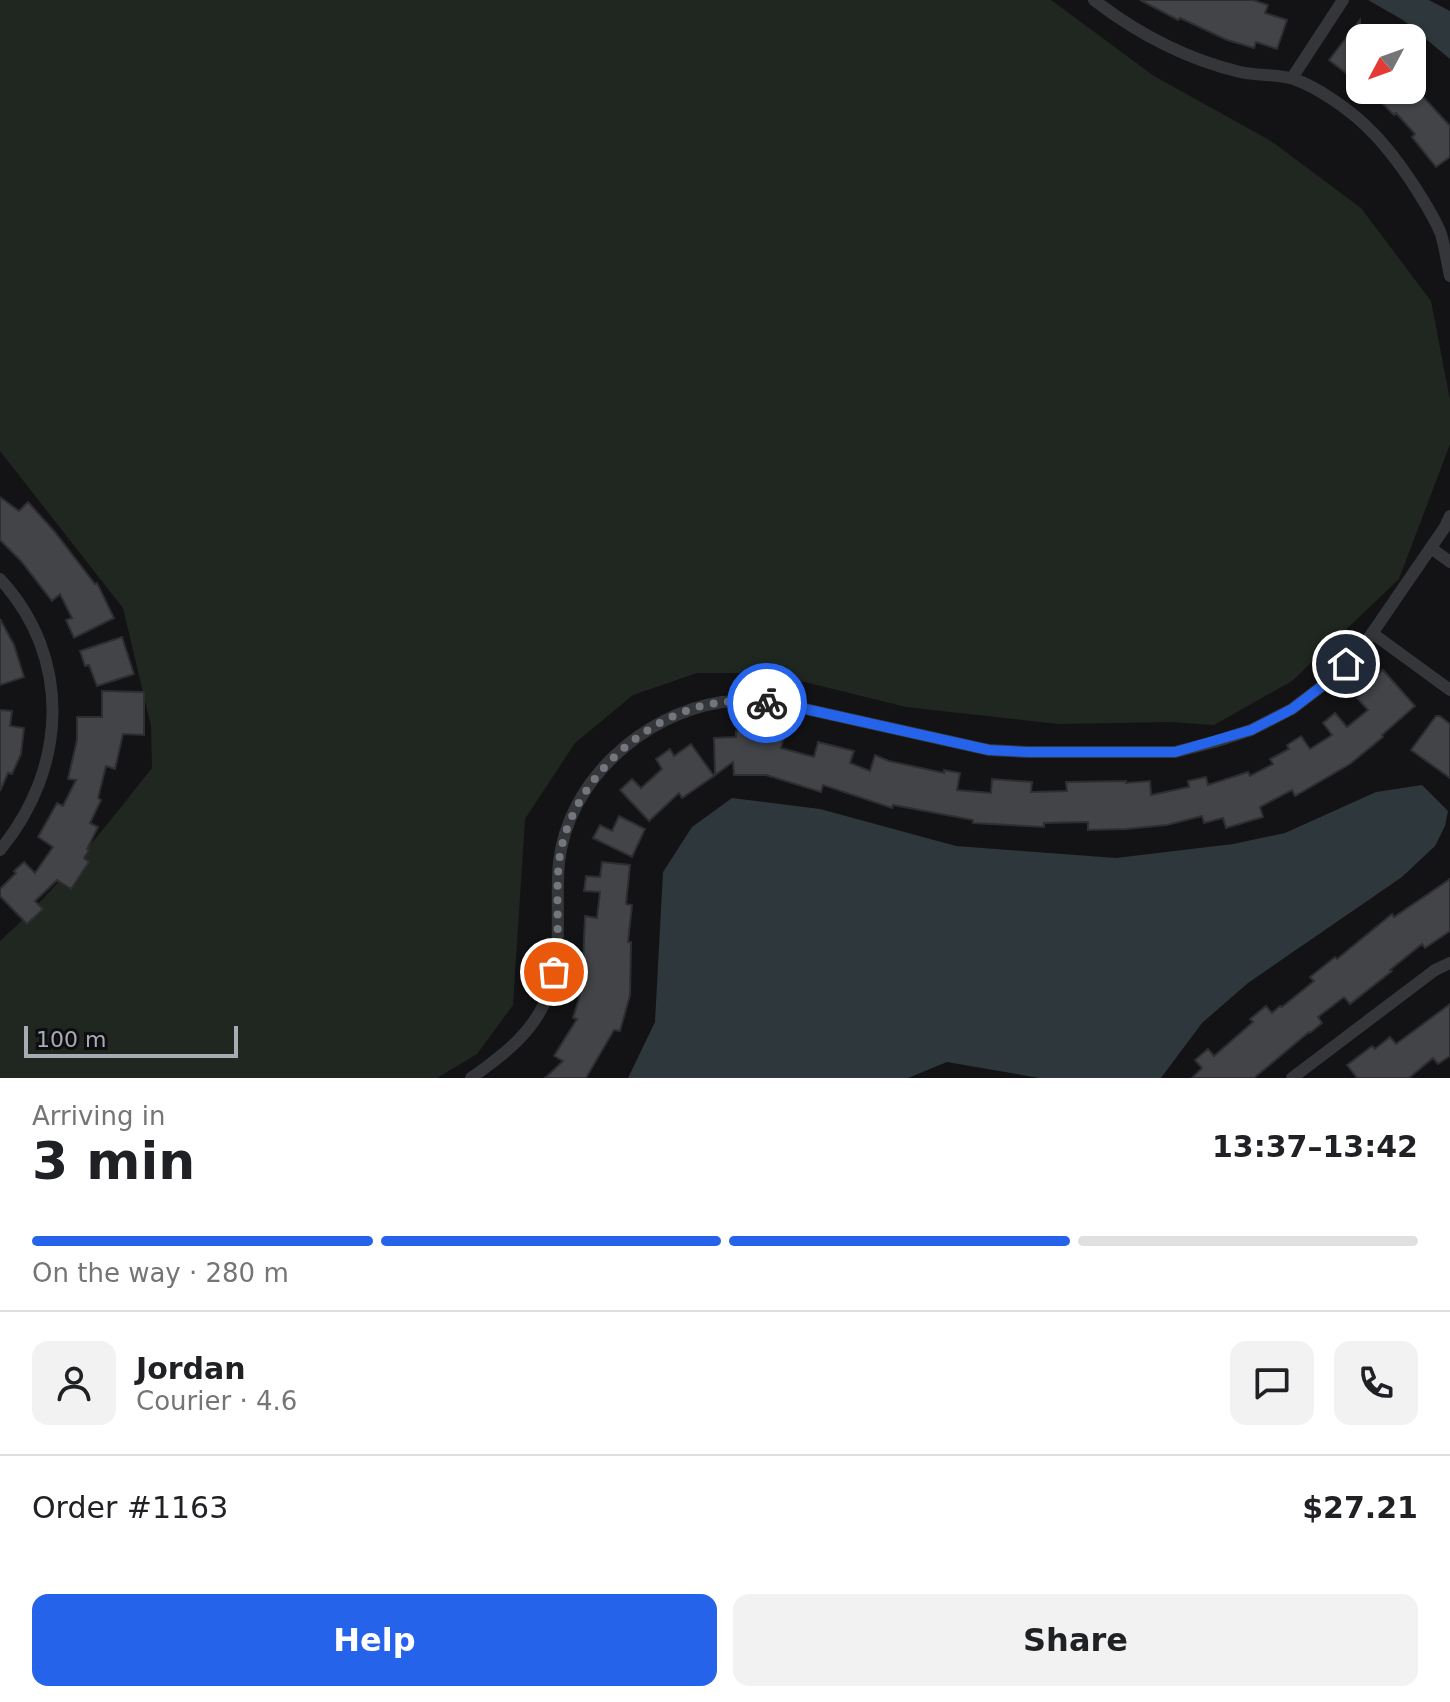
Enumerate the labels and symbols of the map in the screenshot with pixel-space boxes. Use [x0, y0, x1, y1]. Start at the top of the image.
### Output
north arrow [1346, 24, 1426, 104]
pin [1312, 630, 1380, 698]
courier [727, 663, 807, 743]
pin [520, 938, 588, 1006]
scale bar [24, 1022, 238, 1058]

